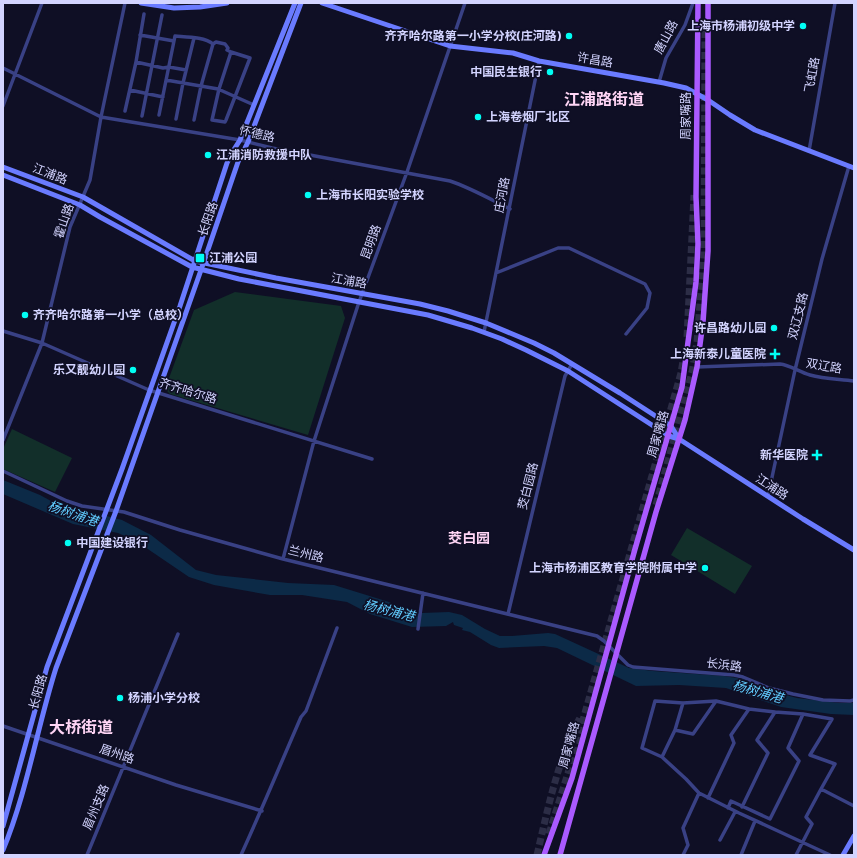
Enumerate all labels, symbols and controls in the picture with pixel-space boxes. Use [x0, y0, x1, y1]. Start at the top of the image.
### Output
street label: 唐山路 [650, 17, 680, 56]
place label: 上海市杨浦初级中学 [687, 18, 795, 32]
marker: 上海市杨浦初级中学 [798, 21, 808, 31]
place label: 齐齐哈尔路第一小学分校(庄河路) [385, 28, 562, 42]
marker: 齐齐哈尔路第一小学分校(庄河路) [564, 31, 574, 41]
street label: 许昌路 [576, 49, 614, 69]
street label: 飞虹路 [801, 56, 821, 94]
place label: 中国民生银行 [470, 64, 542, 78]
marker: 中国民生银行 [545, 67, 555, 77]
district label: 江浦路街道 [564, 89, 644, 108]
street label: 周家嘴路 [678, 92, 692, 140]
place label: 上海卷烟厂北区 [486, 109, 570, 123]
marker: 上海卷烟厂北区 [473, 112, 483, 122]
street label: 怀德路 [238, 122, 276, 144]
place label: 江浦消防救援中队 [216, 147, 312, 161]
marker: 江浦消防救援中队 [203, 150, 213, 160]
street label: 江浦路 [31, 160, 70, 186]
street label: 庄河路 [491, 176, 511, 214]
place label: 上海市长阳实验学校 [316, 187, 424, 201]
marker: 上海市长阳实验学校 [303, 190, 313, 200]
street label: 长阳路 [195, 199, 220, 238]
street label: 霍山路 [51, 201, 76, 240]
street label: 昆明路 [357, 222, 383, 261]
place label: 江浦公园 [209, 250, 257, 264]
marker: 江浦公园 [194, 252, 206, 264]
street label: 江浦路 [330, 270, 368, 290]
street label: 双辽支路 [784, 291, 810, 341]
place label: 齐齐哈尔路第一小学（总校） [33, 307, 189, 321]
marker: 齐齐哈尔路第一小学（总校） [20, 310, 30, 320]
place label: 许昌路幼儿园 [694, 320, 766, 334]
marker: 许昌路幼儿园 [769, 323, 779, 333]
place label: 上海新泰儿童医院 [670, 346, 766, 360]
marker: 上海新泰儿童医院 [769, 348, 781, 360]
street label: 双辽路 [805, 355, 843, 375]
place label: 乐又靓幼儿园 [53, 362, 125, 376]
marker: 乐又靓幼儿园 [128, 365, 138, 375]
street label: 齐齐哈尔路 [158, 375, 219, 406]
street label: 周家嘴路 [644, 409, 670, 459]
place label: 新华医院 [760, 447, 808, 461]
marker: 新华医院 [811, 449, 823, 461]
street label: 茭白园路 [514, 461, 540, 511]
street label: 江浦路 [754, 470, 791, 502]
water label: 杨树浦港 [46, 497, 102, 530]
district label: 茭白园 [448, 529, 490, 546]
place label: 中国建设银行 [76, 535, 148, 549]
marker: 中国建设银行 [63, 538, 73, 548]
street label: 兰州路 [287, 542, 325, 564]
place label: 上海市杨浦区教育学院附属中学 [529, 560, 697, 574]
marker: 上海市杨浦区教育学院附属中学 [700, 563, 710, 573]
water label: 杨树浦港 [362, 596, 418, 625]
street label: 长浜路 [705, 655, 743, 673]
street label: 长阳路 [25, 672, 49, 711]
water label: 杨树浦港 [731, 676, 787, 706]
place label: 杨浦小学分校 [128, 690, 200, 704]
marker: 杨浦小学分校 [115, 693, 125, 703]
district label: 大桥街道 [49, 717, 113, 736]
street label: 周家嘴路 [555, 720, 581, 770]
street label: 眉州路 [98, 741, 137, 766]
street label: 眉州支路 [79, 782, 111, 831]

